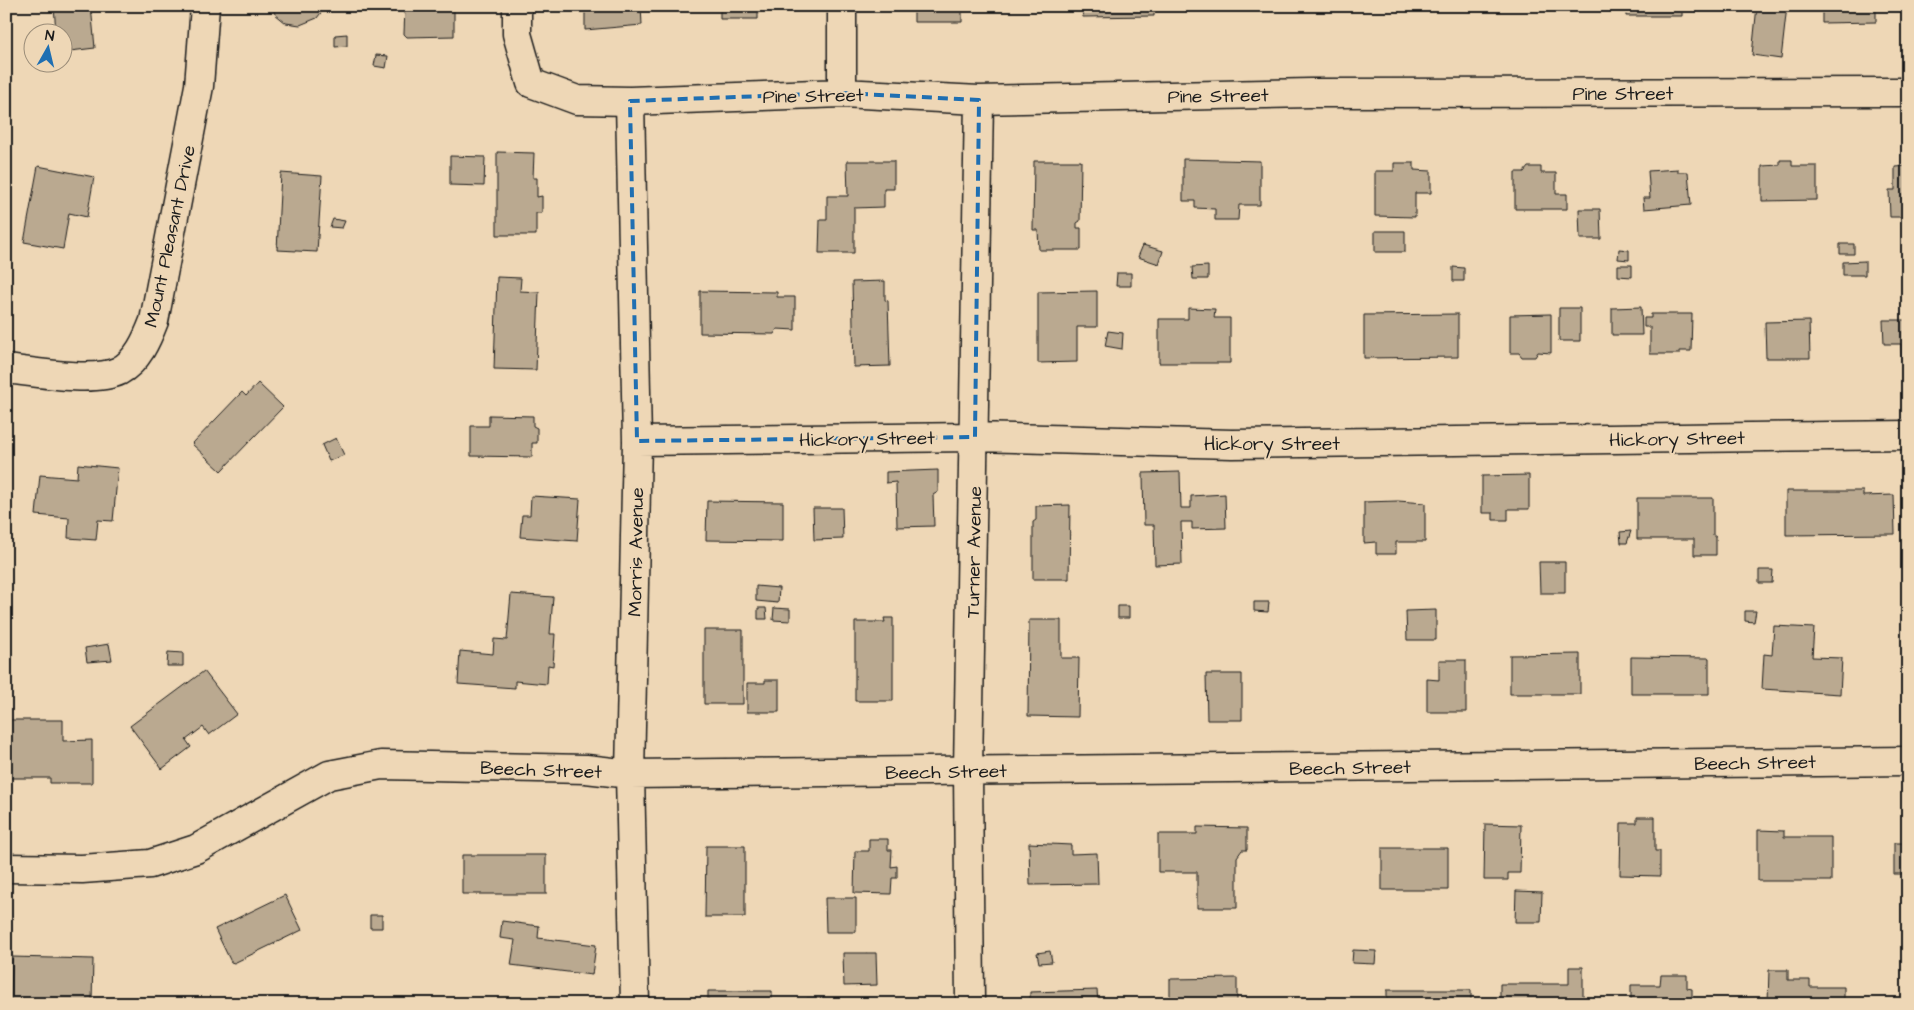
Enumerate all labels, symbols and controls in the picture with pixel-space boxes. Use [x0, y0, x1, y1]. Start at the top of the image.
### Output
north arrow [22, 22, 72, 72]
text: N [44, 26, 56, 47]
street label: Pine Street [1573, 81, 1674, 108]
street label: Pine Street [762, 82, 864, 111]
street label: Pine Street [1167, 82, 1269, 111]
street label: Mount Pleasant Drive [138, 143, 203, 330]
street label: Hickory Street [799, 425, 936, 455]
street label: Hickory Street [1609, 425, 1746, 455]
street label: Hickory Street [1204, 431, 1340, 459]
street label: Turner Avenue [960, 486, 989, 618]
street label: Morris Avenue [622, 487, 651, 617]
street label: Beech Street [1694, 749, 1816, 778]
street label: Beech Street [1289, 754, 1411, 783]
street label: Beech Street [480, 755, 603, 786]
street label: Beech Street [885, 758, 1007, 787]

